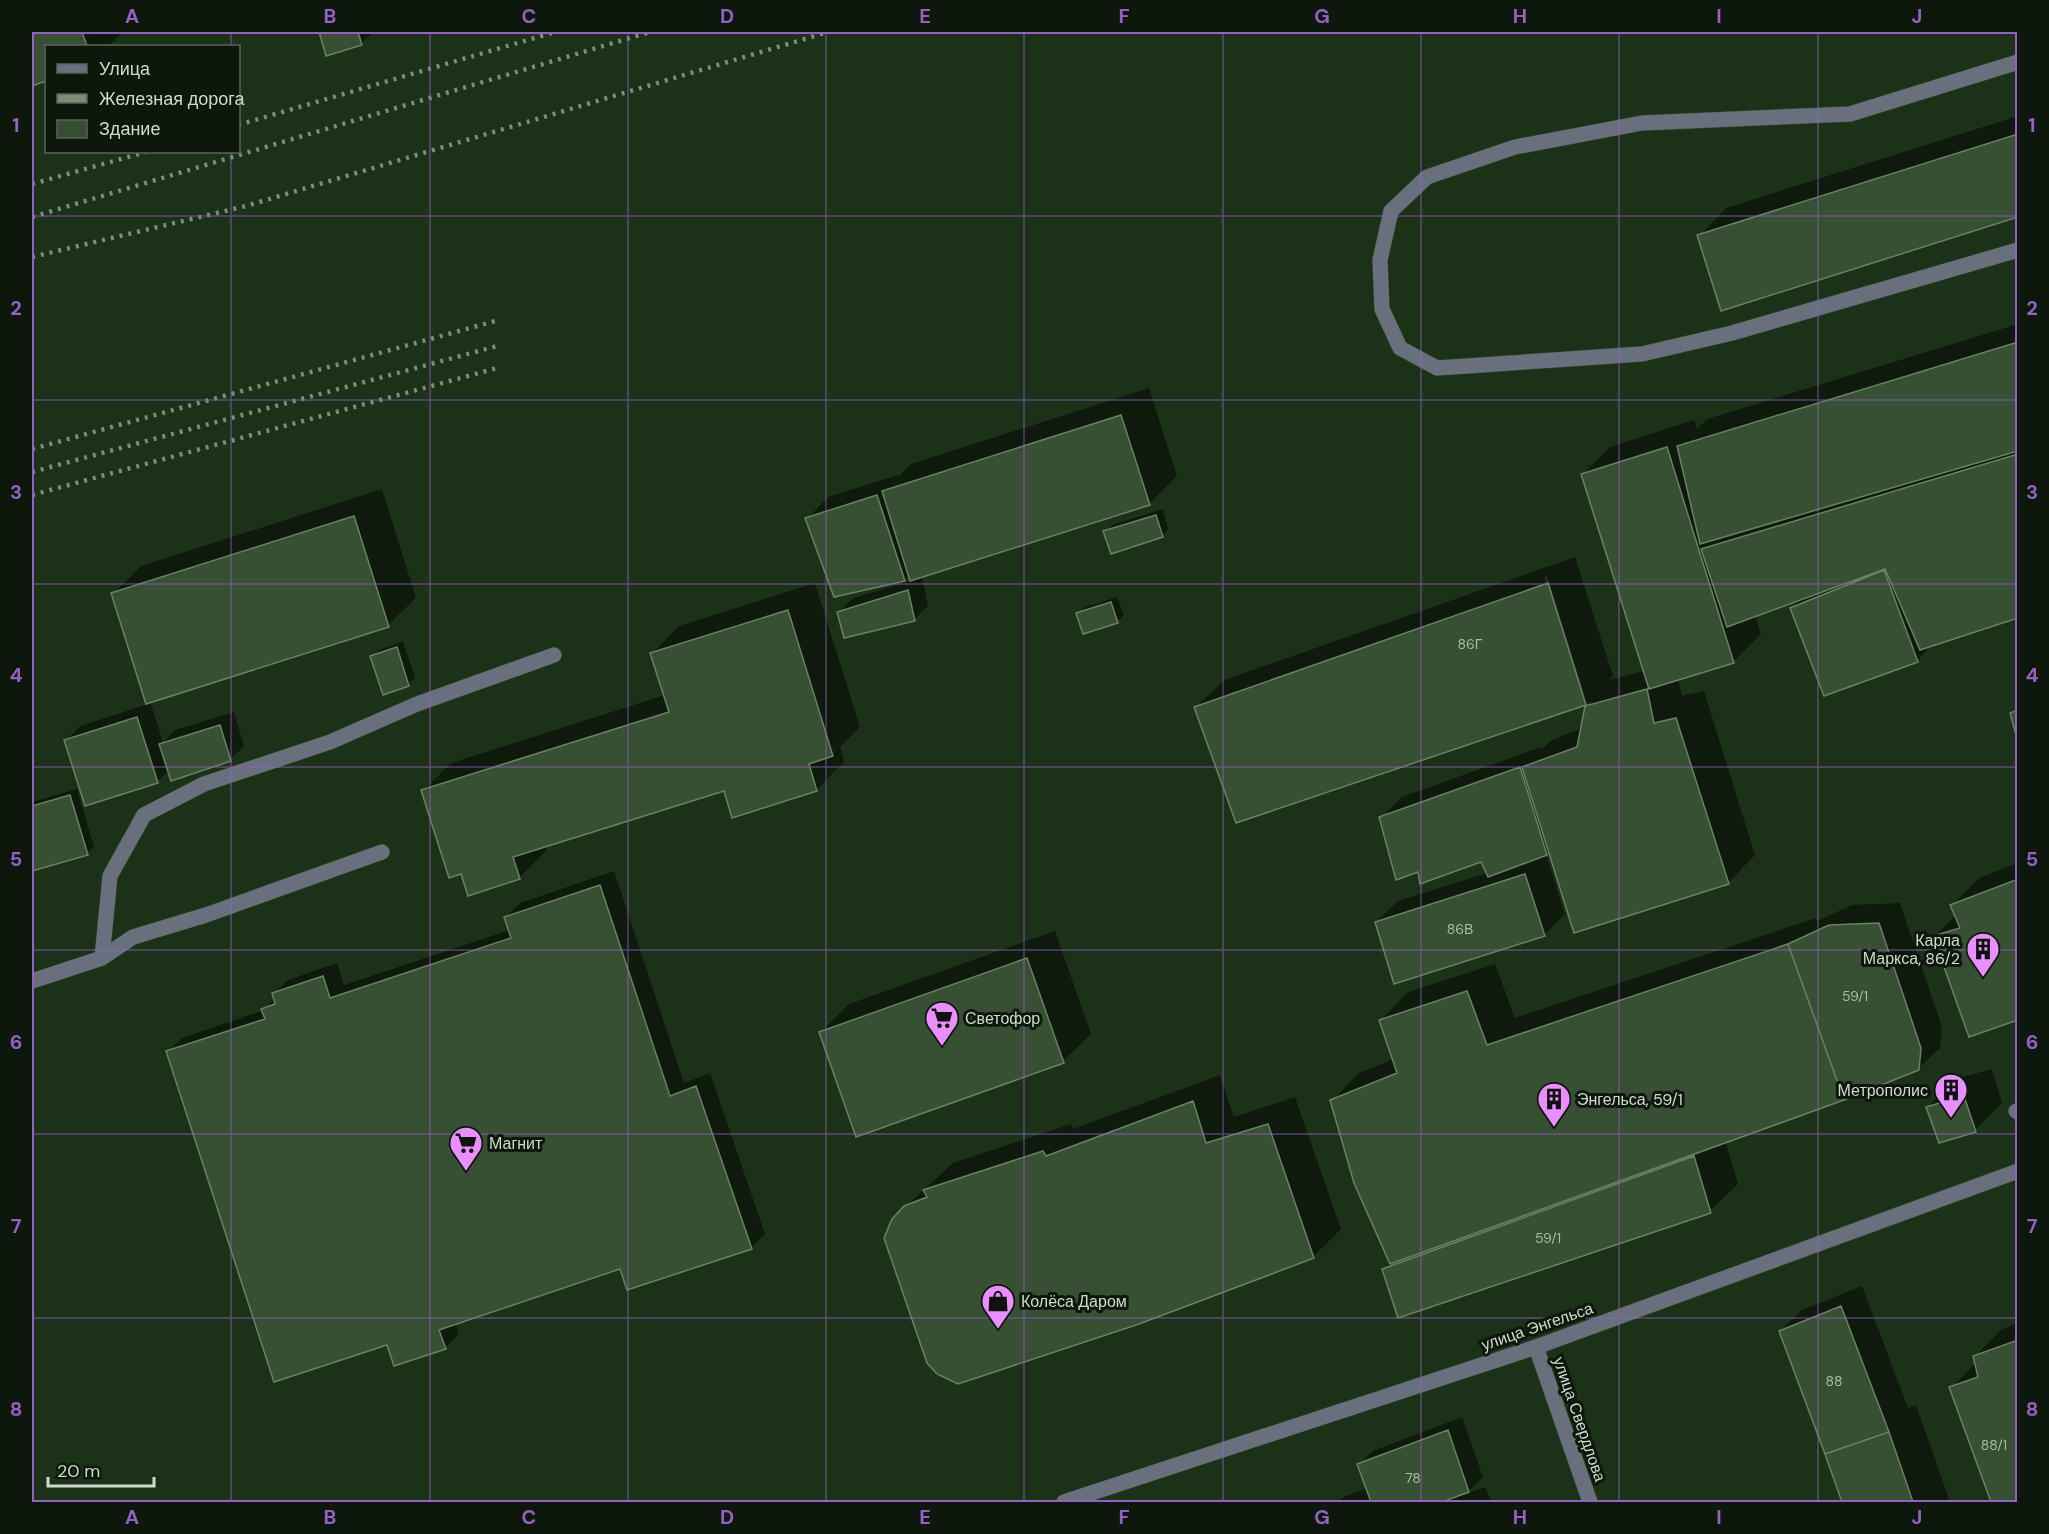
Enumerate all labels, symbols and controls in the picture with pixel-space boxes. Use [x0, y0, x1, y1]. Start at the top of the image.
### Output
text: A [125, 3, 139, 29]
text: B [324, 3, 336, 29]
text: C [522, 3, 536, 29]
text: D [720, 3, 734, 29]
text: E [919, 3, 931, 29]
text: F [1118, 3, 1130, 29]
text: G [1314, 3, 1330, 29]
text: H [1513, 3, 1527, 29]
text: I [1716, 3, 1722, 29]
text: J [1912, 3, 1922, 29]
legend [45, 45, 240, 153]
text: Улица [99, 57, 151, 81]
text: Железная дорога [99, 87, 245, 111]
text: 1 [12, 112, 20, 138]
text: 1 [2028, 112, 2036, 138]
text: Здание [99, 117, 160, 141]
text: 2 [10, 295, 22, 321]
text: 2 [2026, 295, 2038, 321]
text: 3 [10, 479, 22, 505]
text: 3 [2026, 479, 2038, 505]
house number: 86Г [1458, 635, 1483, 653]
text: 4 [10, 662, 23, 688]
text: 4 [2026, 662, 2039, 688]
text: 5 [10, 846, 22, 872]
text: 5 [2026, 846, 2038, 872]
house number: 86В [1447, 920, 1473, 938]
place label: Карла Маркса, 86/2 [1863, 930, 1960, 969]
building icon: Карла Маркса, 86/2 [1965, 931, 2001, 978]
house number: 59/1 [1842, 987, 1868, 1005]
supermarket icon: Светофор [924, 1000, 960, 1047]
place label: Светофор [965, 1008, 1040, 1029]
text: 6 [10, 1029, 22, 1055]
text: 6 [2026, 1029, 2038, 1055]
building icon: Метрополис [1933, 1072, 1969, 1119]
place label: Метрополис [1838, 1080, 1928, 1101]
building icon: Энгельса, 59/1 [1536, 1081, 1572, 1128]
place label: Энгельса, 59/1 [1577, 1089, 1683, 1110]
supermarket icon: Магнит [448, 1125, 484, 1172]
place label: Магнит [489, 1133, 543, 1154]
text: 7 [11, 1213, 22, 1239]
text: 7 [2027, 1213, 2038, 1239]
house number: 59/1 [1535, 1229, 1561, 1247]
shop icon: Колёса Даром [980, 1283, 1016, 1330]
place label: Колёса Даром [1021, 1291, 1127, 1312]
street label: улица Энгельса [1478, 1297, 1596, 1355]
street label: улица Свердлова [1548, 1354, 1611, 1484]
house number: 88 [1825, 1372, 1843, 1390]
text: 8 [10, 1396, 22, 1422]
text: 8 [2026, 1396, 2038, 1422]
house number: 88/1 [1981, 1436, 2007, 1454]
scale bar [48, 1450, 154, 1488]
text: 20 m [57, 1459, 100, 1483]
house number: 78 [1405, 1469, 1421, 1487]
text: A [125, 1504, 139, 1530]
text: B [324, 1504, 336, 1530]
text: C [522, 1504, 536, 1530]
text: D [720, 1504, 734, 1530]
text: E [919, 1504, 931, 1530]
text: F [1118, 1504, 1130, 1530]
text: G [1314, 1504, 1330, 1530]
text: H [1513, 1504, 1527, 1530]
text: I [1716, 1504, 1722, 1530]
text: J [1912, 1504, 1922, 1530]

